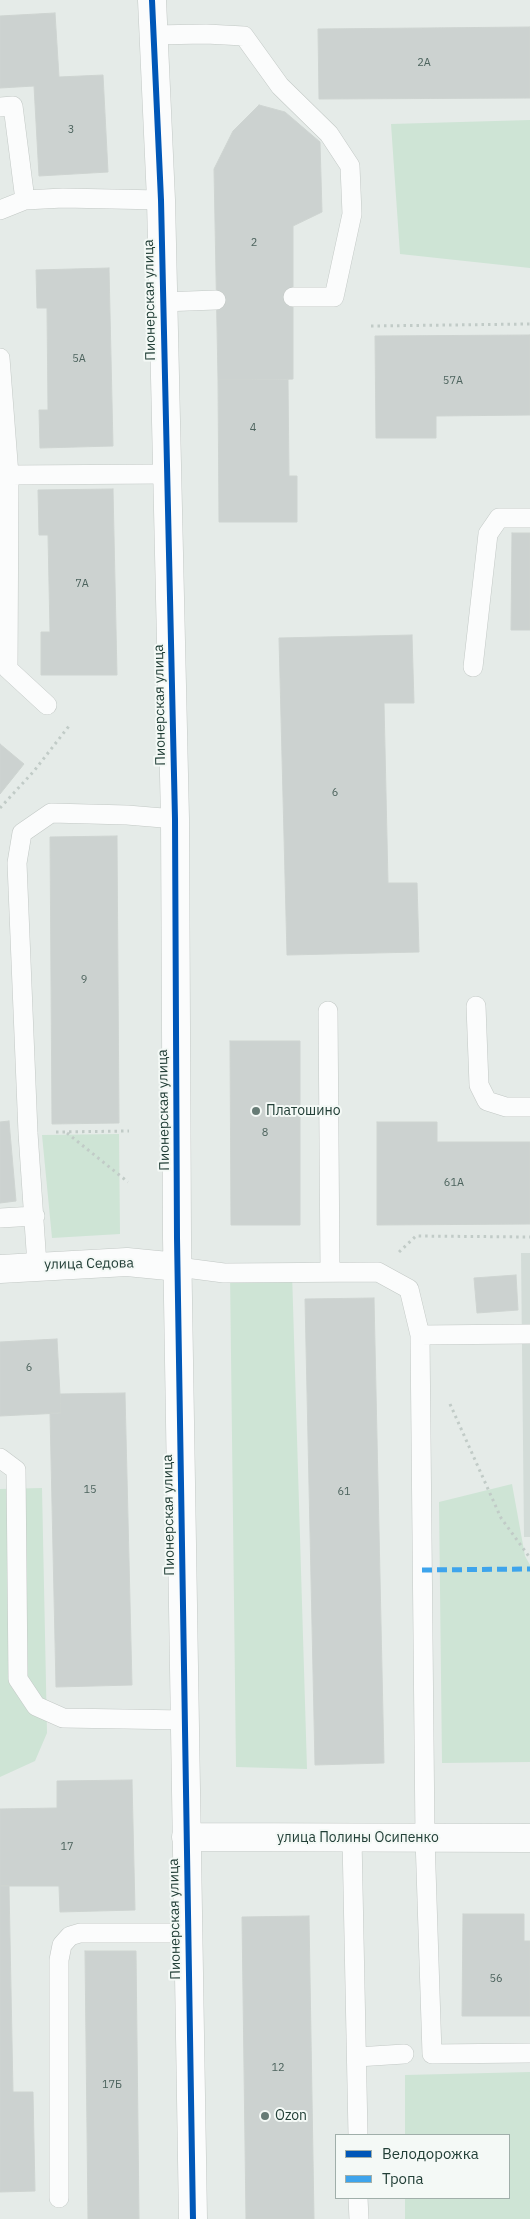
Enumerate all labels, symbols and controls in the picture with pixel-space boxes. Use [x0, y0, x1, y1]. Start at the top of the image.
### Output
house number: 2А [417, 56, 431, 70]
house number: 3 [68, 123, 74, 137]
house number: 2 [251, 236, 257, 250]
street label: Пионерская улица [141, 239, 159, 361]
house number: 5А [72, 352, 86, 366]
house number: 57А [443, 374, 463, 388]
house number: 4 [250, 421, 256, 435]
house number: 7А [75, 577, 89, 591]
street label: Пионерская улица [151, 644, 169, 766]
house number: 6 [332, 786, 338, 800]
house number: 9 [81, 973, 87, 987]
street label: Пионерская улица [155, 1049, 173, 1171]
place label: Платошино [266, 1103, 341, 1119]
marker: Платошино [250, 1105, 262, 1117]
house number: 8 [262, 1126, 268, 1140]
house number: 61А [444, 1176, 464, 1190]
street label: улица Седова [44, 1255, 134, 1273]
house number: 6 [26, 1361, 32, 1375]
street label: Пионерская улица [160, 1454, 178, 1576]
house number: 15 [83, 1483, 97, 1497]
house number: 61 [337, 1485, 351, 1499]
street label: улица Полины Осипенко [277, 1830, 439, 1846]
house number: 17 [60, 1840, 74, 1854]
street label: Пионерская улица [166, 1858, 184, 1980]
house number: 56 [489, 1972, 503, 1986]
house number: 12 [271, 2061, 285, 2075]
house number: 17Б [102, 2078, 122, 2092]
place label: Ozon [275, 2108, 307, 2124]
marker: Ozon [259, 2110, 271, 2122]
legend [335, 2134, 510, 2199]
text: Велодорожка [382, 2144, 479, 2163]
text: Тропа [382, 2169, 424, 2188]

